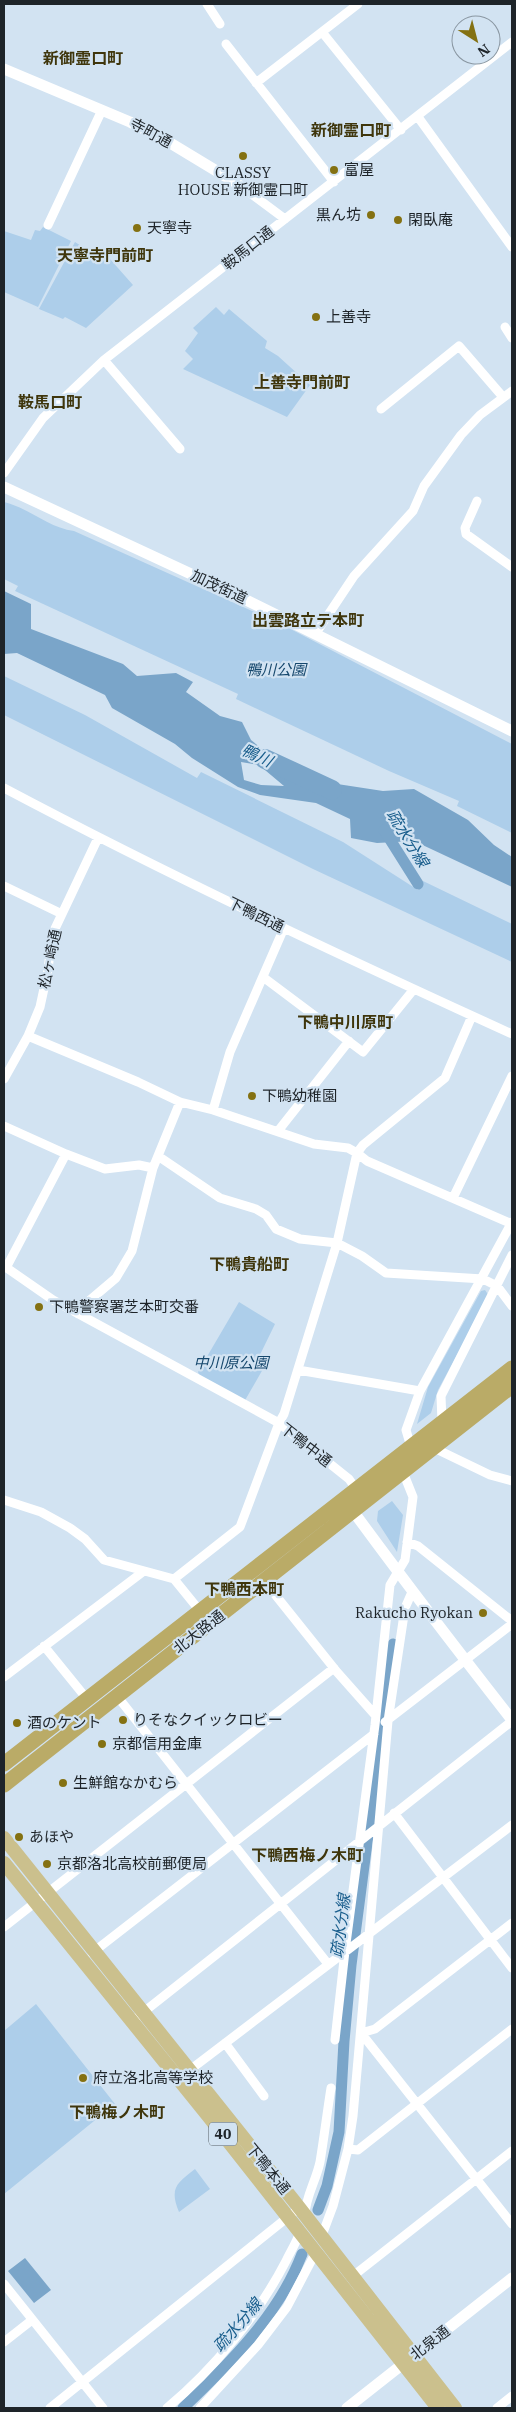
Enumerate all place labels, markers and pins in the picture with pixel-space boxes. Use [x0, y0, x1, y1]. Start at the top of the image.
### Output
marker: CLASSY HOUSE 新御霊口町 [237, 150, 249, 162]
place label: 富屋 [344, 160, 374, 179]
place label: CLASSY HOUSE 新御霊口町 [178, 163, 308, 199]
marker: 富屋 [328, 164, 340, 176]
place label: 黒ん坊 [316, 205, 361, 224]
marker: 黒ん坊 [365, 209, 377, 221]
place label: 閑臥庵 [408, 210, 453, 229]
marker: 閑臥庵 [392, 214, 404, 226]
place label: 天寧寺 [147, 218, 192, 237]
marker: 天寧寺 [131, 222, 143, 234]
place label: 上善寺 [326, 307, 371, 326]
marker: 上善寺 [310, 311, 322, 323]
place label: 下鴨幼稚園 [262, 1086, 337, 1105]
marker: 下鴨幼稚園 [246, 1090, 258, 1102]
place label: 下鴨警察署芝本町交番 [49, 1297, 199, 1316]
marker: 下鴨警察署芝本町交番 [33, 1301, 45, 1313]
place label: Rakucho Ryokan [355, 1603, 473, 1622]
marker: Rakucho Ryokan [477, 1607, 489, 1619]
place label: りそなクイックロビー [133, 1710, 283, 1729]
place label: 酒のケント [27, 1713, 102, 1732]
marker: りそなクイックロビー [117, 1714, 129, 1726]
marker: 酒のケント [11, 1717, 23, 1729]
place label: 京都信用金庫 [112, 1734, 202, 1753]
marker: 京都信用金庫 [96, 1738, 108, 1750]
place label: 生鮮館なかむら [73, 1773, 178, 1792]
marker: 生鮮館なかむら [57, 1777, 69, 1789]
place label: あほや [29, 1827, 74, 1846]
marker: あほや [13, 1831, 25, 1843]
place label: 京都洛北高校前郵便局 [57, 1854, 207, 1873]
marker: 京都洛北高校前郵便局 [41, 1858, 53, 1870]
place label: 府立洛北高等学校 [93, 2068, 213, 2087]
marker: 府立洛北高等学校 [77, 2072, 89, 2084]

